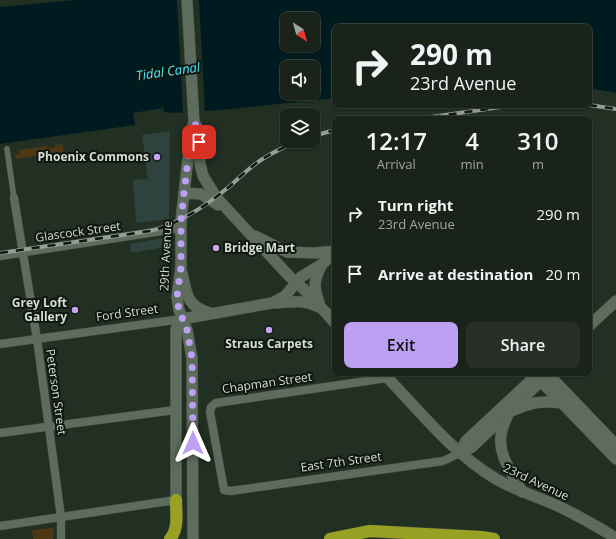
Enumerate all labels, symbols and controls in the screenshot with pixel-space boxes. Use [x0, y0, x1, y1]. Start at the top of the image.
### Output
north arrow [280, 12, 320, 52]
map controls [280, 12, 320, 148]
text: 290 m [410, 35, 493, 73]
icon: right [344, 40, 396, 92]
water label: Tidal Canal [135, 58, 202, 84]
button: sound [280, 60, 320, 100]
text: 23rd Avenue [410, 71, 516, 95]
button: layers [280, 108, 320, 148]
text: 12:17 [366, 124, 427, 157]
text: 4 [465, 124, 479, 157]
text: 310 [517, 124, 558, 157]
pin [182, 125, 216, 159]
icon: arrive [188, 131, 210, 153]
place label: Phoenix Commons [38, 148, 149, 165]
marker: Phoenix Commons [152, 152, 162, 162]
text: Arrival [377, 155, 416, 173]
text: min [461, 155, 484, 173]
text: m [532, 155, 544, 173]
text: Turn right [378, 195, 453, 215]
icon: right [344, 203, 366, 225]
text: 290 m [536, 204, 580, 224]
text: 23rd Avenue [378, 215, 455, 233]
street label: Glascock Street [34, 217, 122, 246]
street label: 29th Avenue [155, 220, 176, 292]
place label: Bridge Mart [224, 239, 295, 256]
marker: Bridge Mart [211, 243, 221, 253]
icon: arrive [344, 263, 366, 285]
text: Arrive at destination [378, 264, 533, 284]
text: 20 m [545, 264, 580, 284]
place label: Grey Loft Gallery [12, 294, 67, 325]
street label: Ford Street [95, 300, 159, 325]
marker: Grey Loft Gallery [70, 305, 80, 315]
button: Exit [344, 322, 458, 368]
button: Share [466, 322, 580, 368]
marker: Straus Carpets [264, 325, 274, 335]
place label: Straus Carpets [225, 335, 313, 352]
street label: Peterson Street [42, 348, 71, 436]
street label: Chapman Street [221, 368, 313, 397]
position arrow [172, 422, 214, 464]
street label: East 7th Street [299, 447, 383, 476]
street label: 23rd Avenue [501, 459, 572, 504]

